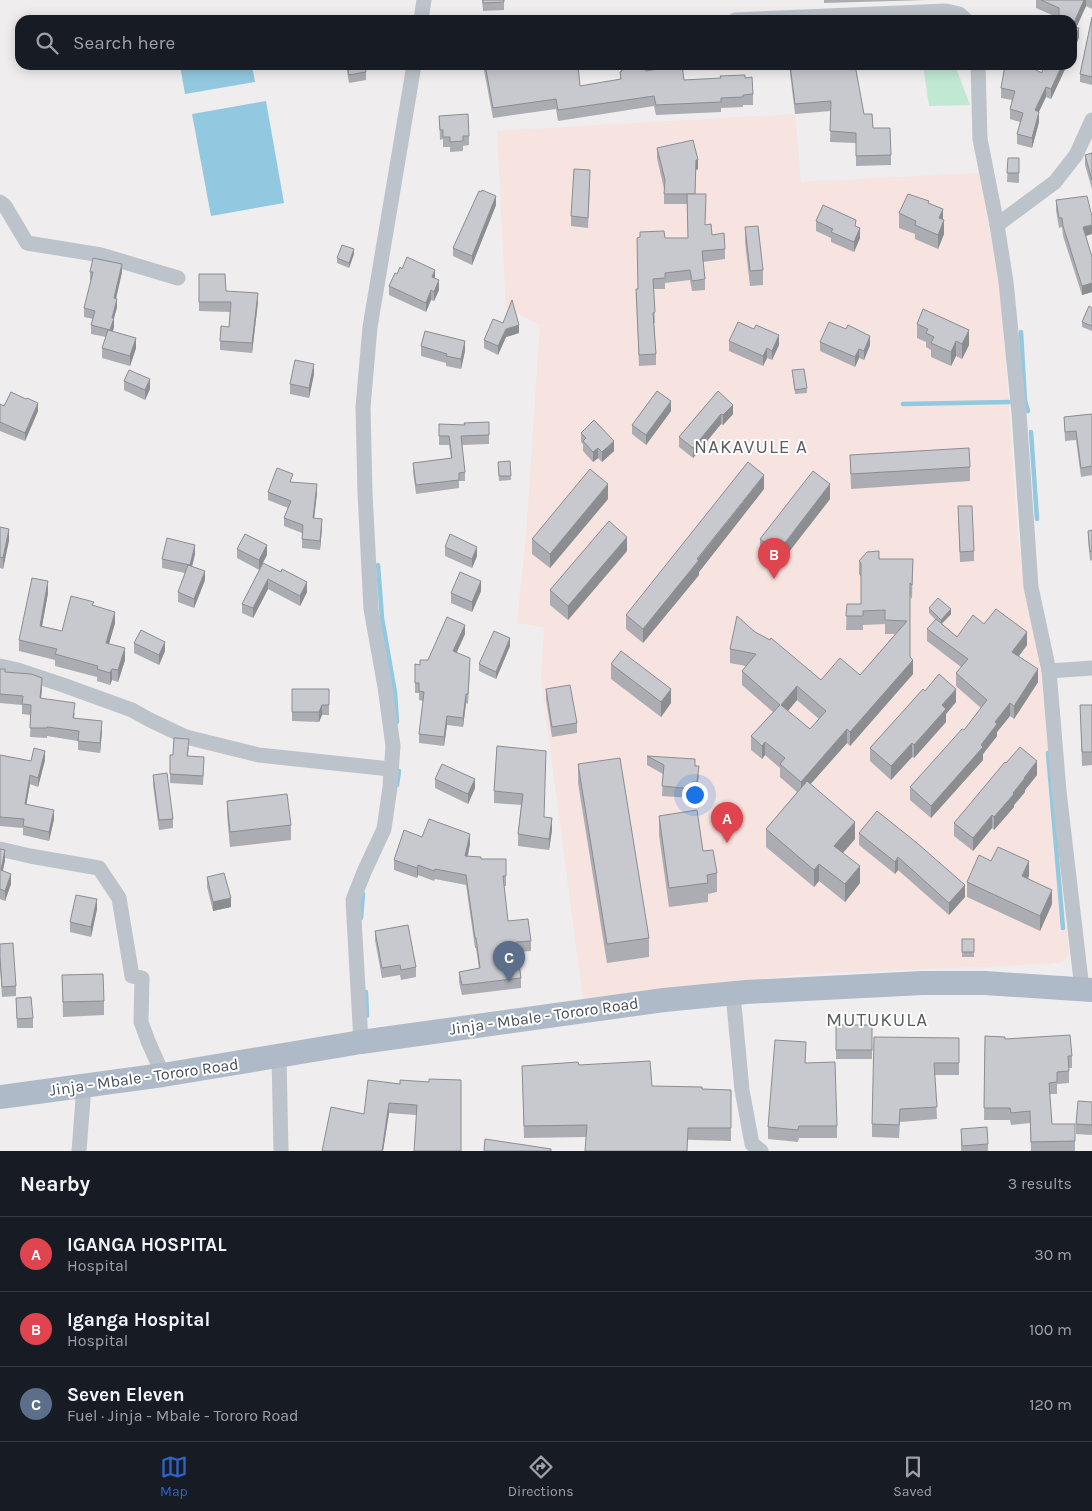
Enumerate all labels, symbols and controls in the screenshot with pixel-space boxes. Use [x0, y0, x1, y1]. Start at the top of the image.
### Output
search box [15, 15, 1077, 70]
icon: search [33, 29, 61, 57]
text: Search here [73, 32, 175, 54]
district label: NAKAVULE A [694, 436, 808, 458]
pin: B [758, 538, 790, 579]
your location [682, 782, 708, 808]
pin: A [711, 802, 743, 843]
pin: C [493, 941, 525, 982]
street label: Jinja - Mbale - Tororo Road [448, 993, 640, 1039]
district label: MUTUKULA [826, 1009, 928, 1031]
street label: Jinja - Mbale - Tororo Road [48, 1054, 240, 1100]
text: Nearby [20, 1172, 90, 1196]
text: 3 results [1008, 1174, 1072, 1193]
text: IGANGA HOSPITAL [67, 1234, 227, 1256]
text: A [31, 1245, 41, 1264]
text: 30 m [1034, 1245, 1072, 1264]
text: Hospital [67, 1256, 128, 1275]
text: Iganga Hospital [67, 1309, 210, 1331]
text: B [31, 1320, 41, 1339]
text: 100 m [1029, 1320, 1072, 1339]
text: Hospital [67, 1331, 128, 1350]
text: Seven Eleven [67, 1384, 185, 1406]
text: C [31, 1395, 41, 1414]
text: 120 m [1029, 1395, 1072, 1414]
text: Fuel · Jinja - Mbale - Tororo Road [67, 1406, 299, 1425]
tab: Map [160, 1453, 188, 1500]
tab: Directions [508, 1453, 574, 1500]
tab: Saved [893, 1453, 932, 1500]

